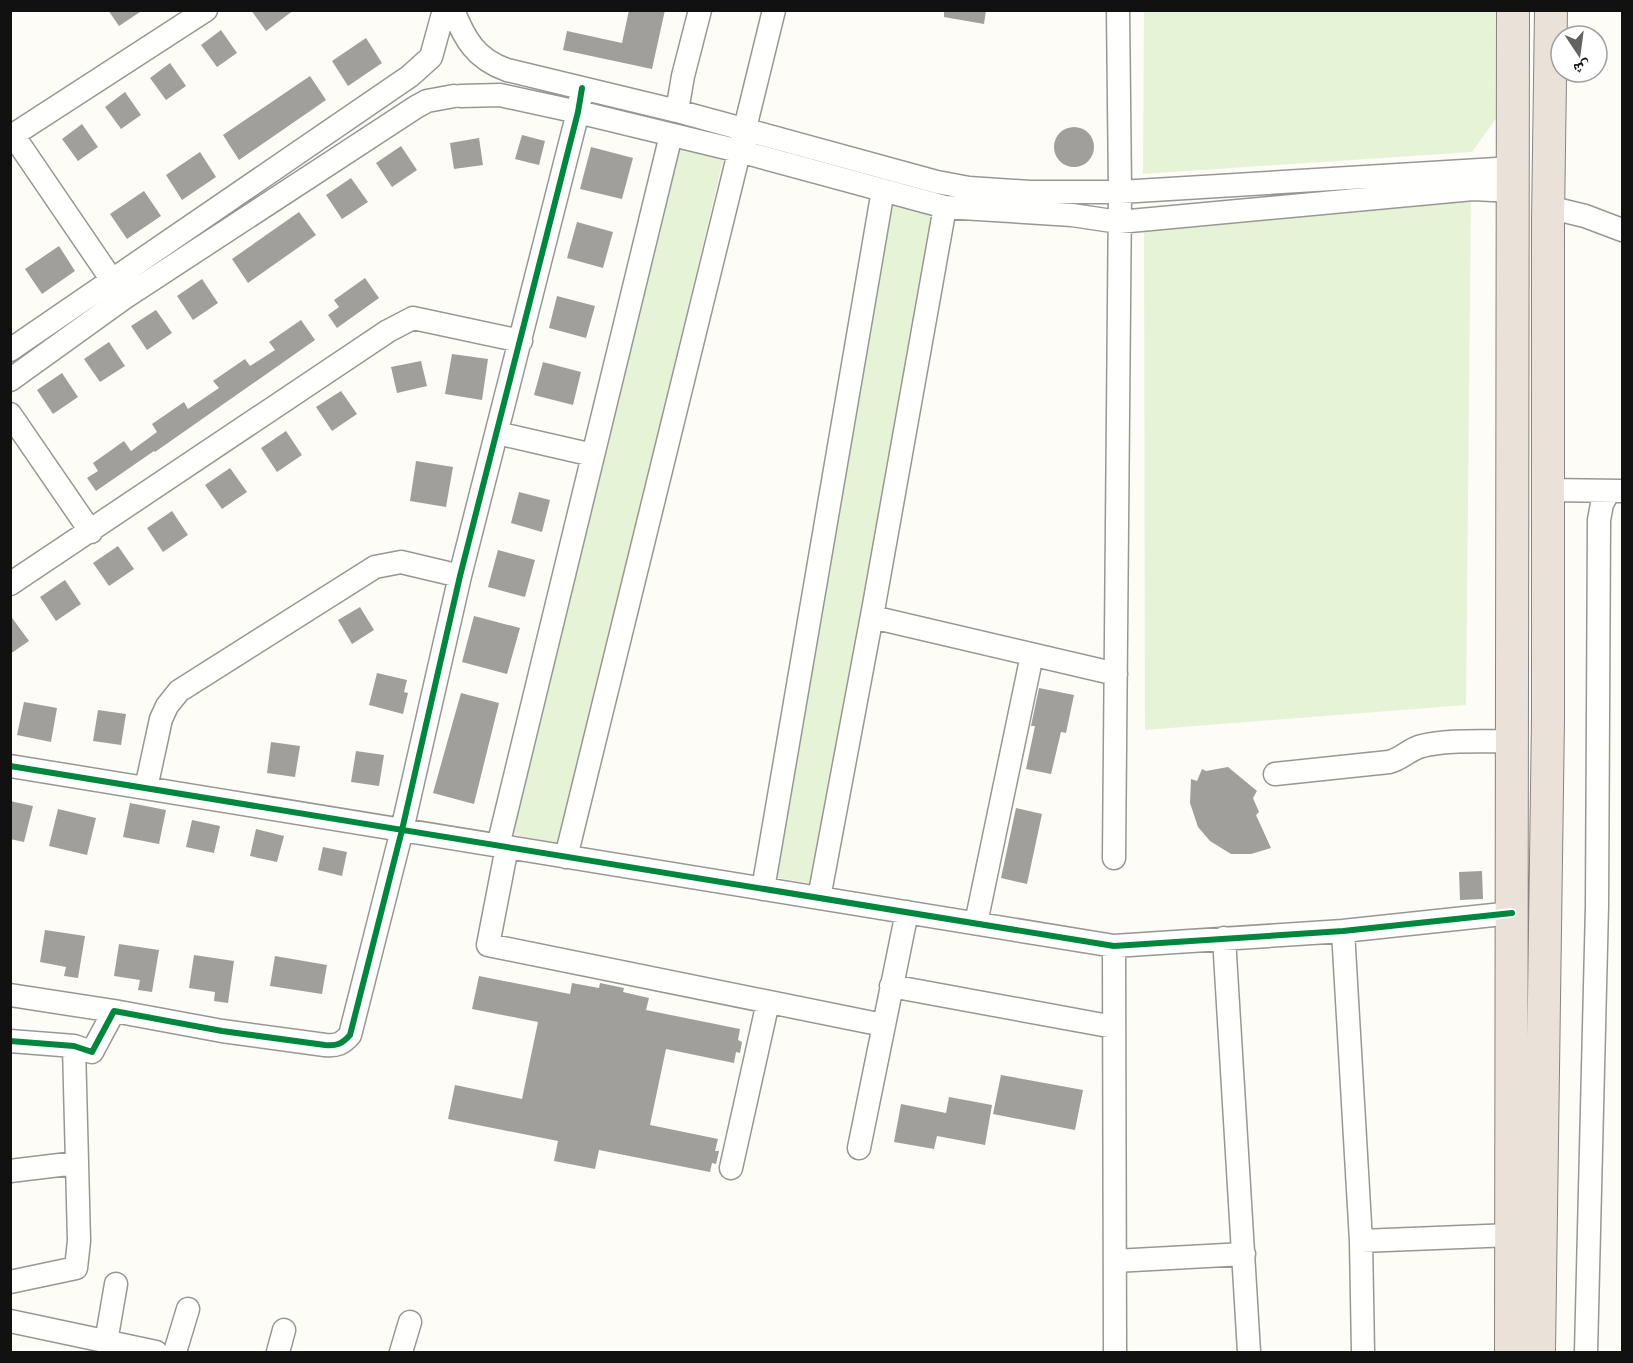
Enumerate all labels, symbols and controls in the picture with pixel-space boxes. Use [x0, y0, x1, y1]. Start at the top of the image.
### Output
north arrow [1549, 24, 1609, 84]
text: ش [1572, 56, 1594, 83]

